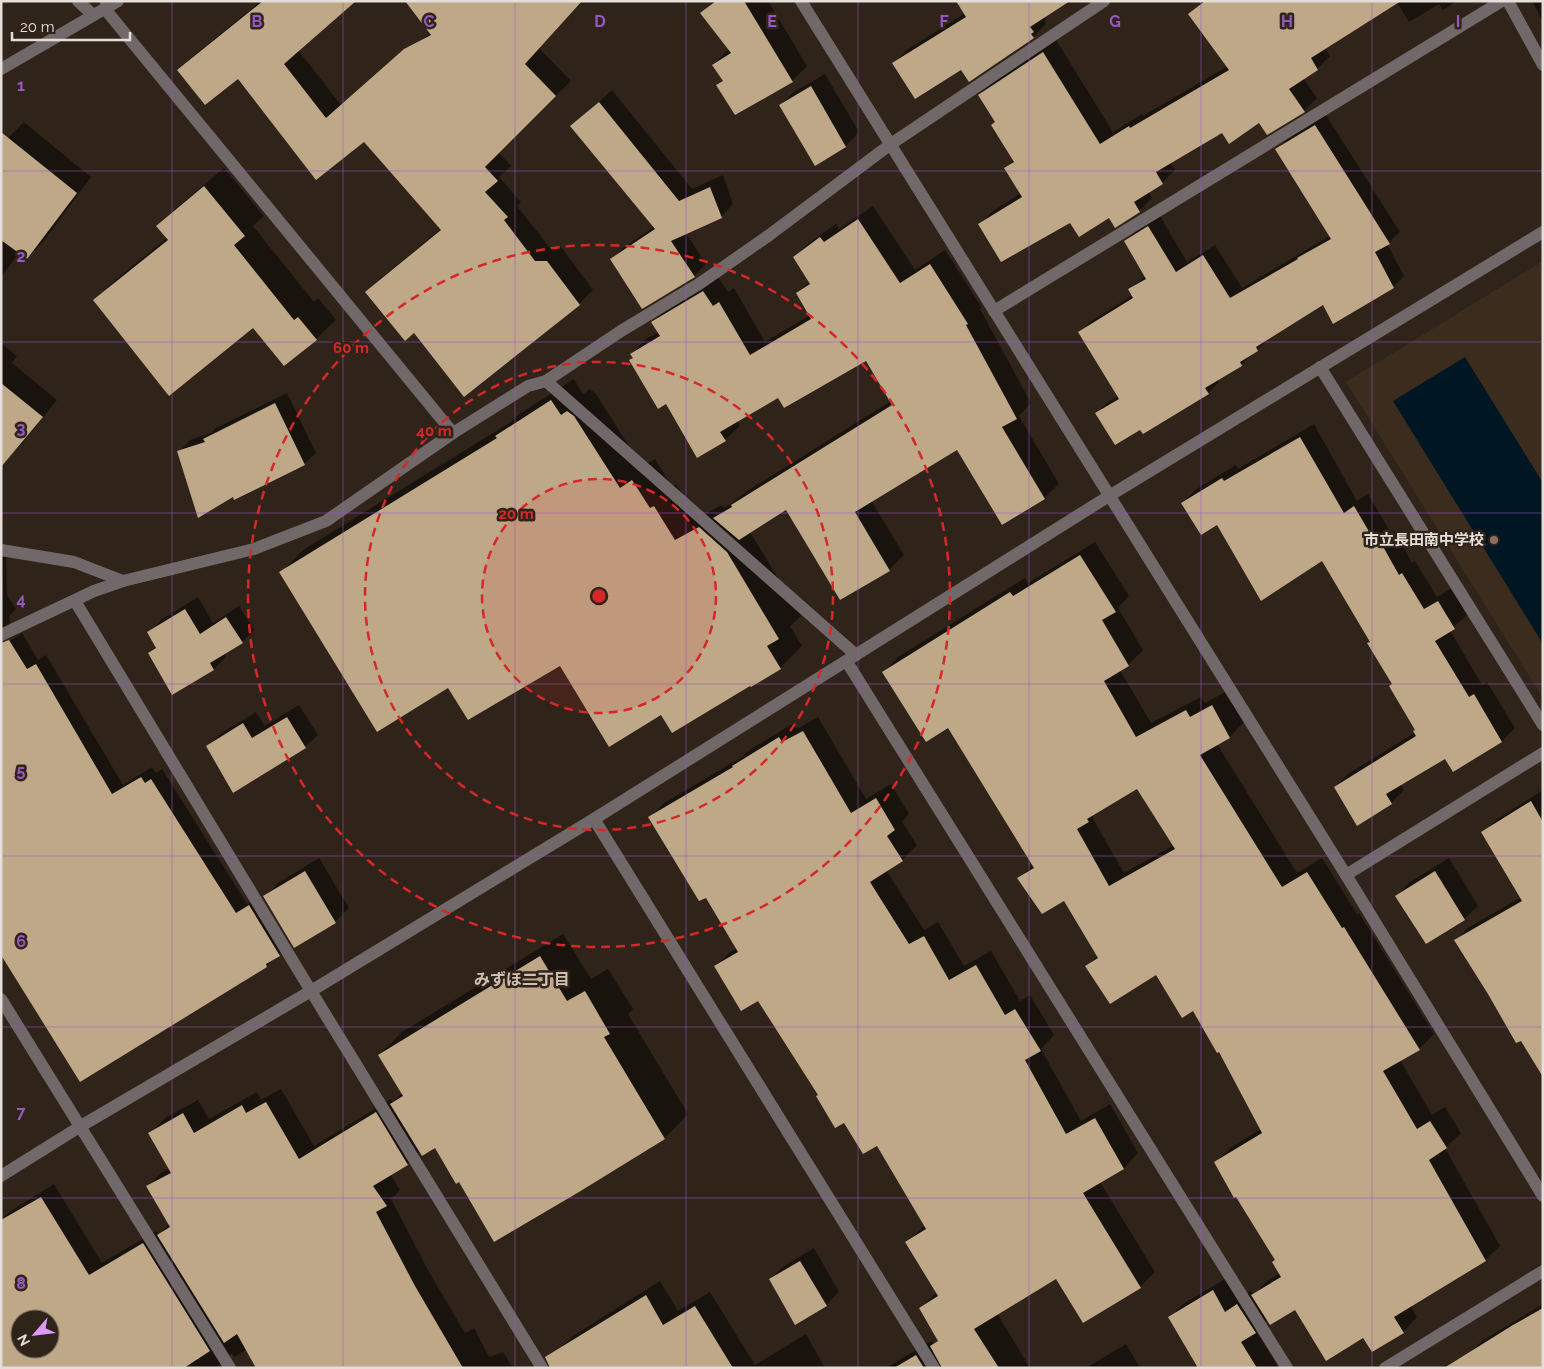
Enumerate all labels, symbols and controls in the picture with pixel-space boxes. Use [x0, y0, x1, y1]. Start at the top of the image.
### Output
scale bar [12, 10, 130, 42]
text: B [252, 12, 263, 31]
text: C [424, 12, 435, 31]
text: D [594, 12, 606, 31]
text: E [767, 12, 777, 31]
text: F [939, 12, 949, 31]
text: G [1109, 12, 1121, 31]
text: H [1281, 12, 1293, 31]
text: I [1456, 12, 1460, 31]
text: 20 m [20, 18, 55, 36]
text: 1 [17, 76, 25, 95]
text: 2 [16, 247, 26, 266]
text: 60 m [333, 339, 369, 357]
text: 3 [17, 419, 26, 438]
text: 40 m [416, 422, 452, 440]
text: 20 m [498, 505, 534, 523]
place label: 市立長田南中学校 [1364, 531, 1484, 549]
marker: 市立長田南中学校 [1488, 534, 1500, 546]
centre of rings [590, 587, 608, 605]
text: 4 [16, 590, 26, 609]
text: 5 [17, 761, 26, 780]
text: 6 [16, 932, 26, 951]
district label: みずほ二丁目 [474, 970, 570, 989]
text: 7 [17, 1103, 26, 1122]
text: 8 [16, 1274, 26, 1293]
north arrow [10, 1309, 60, 1359]
text: N [14, 1332, 33, 1349]

